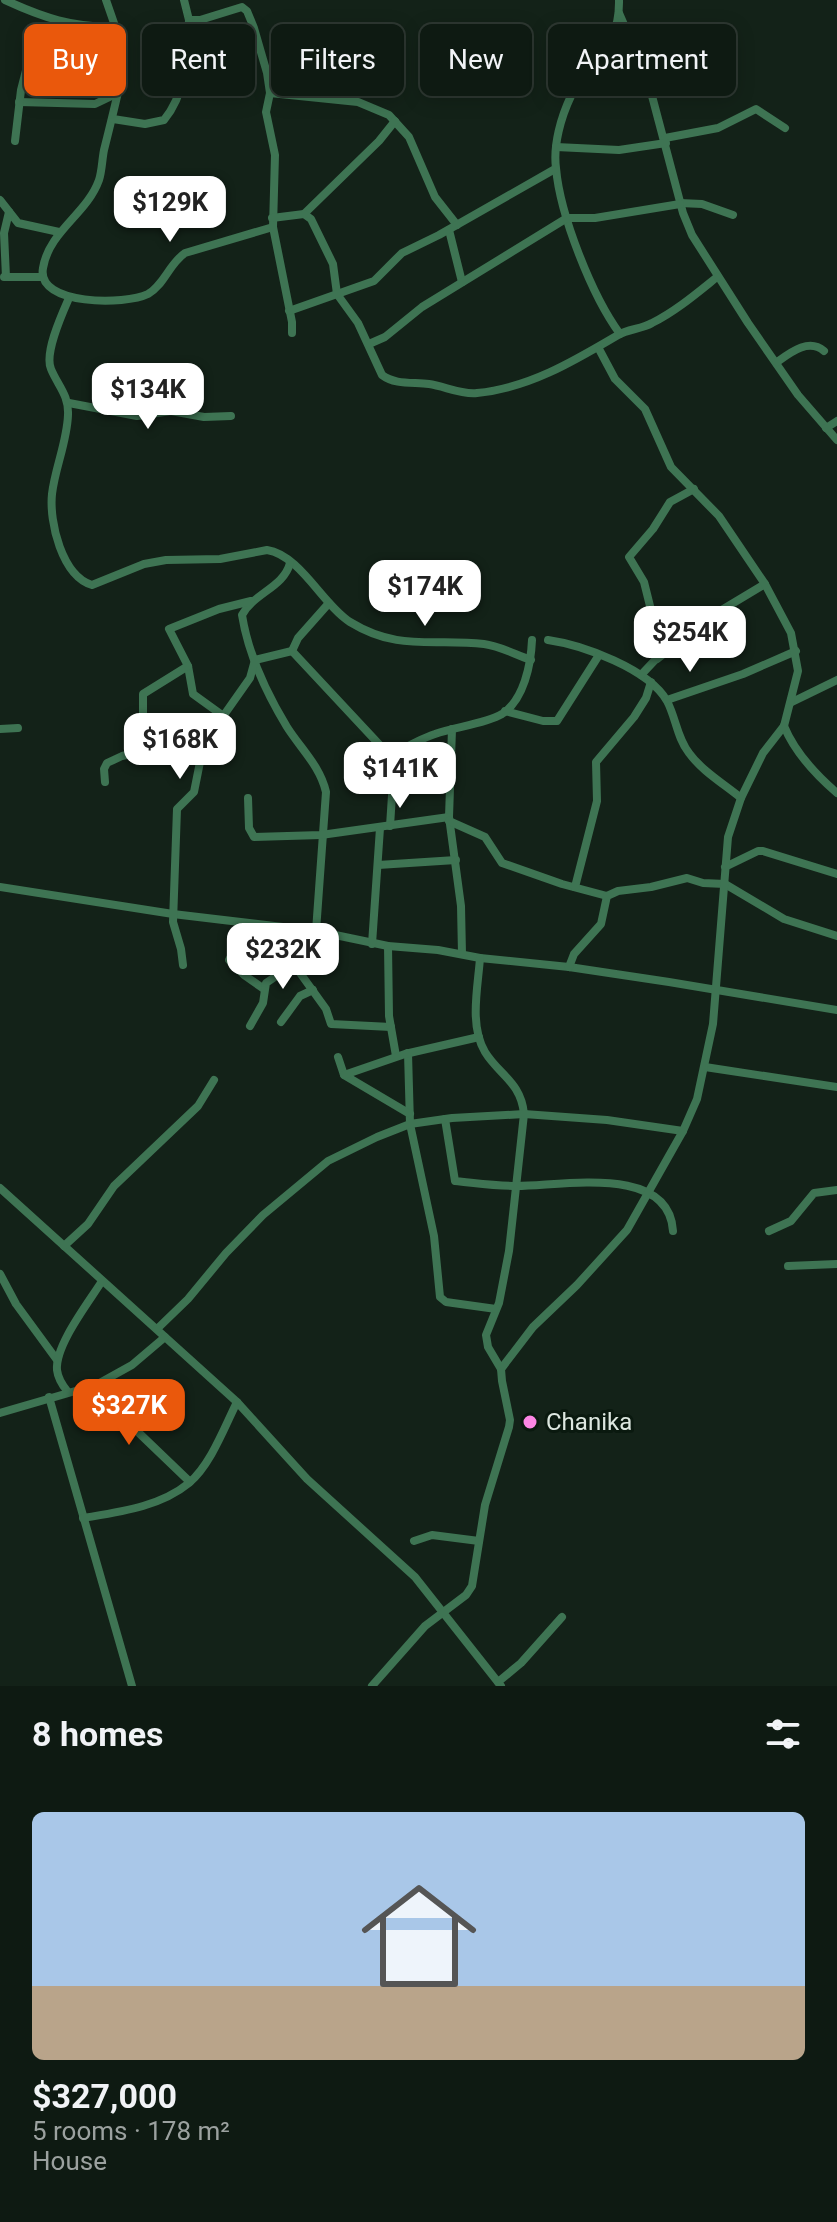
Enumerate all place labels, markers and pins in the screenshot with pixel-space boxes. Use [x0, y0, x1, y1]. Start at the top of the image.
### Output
pin: $129K [114, 176, 226, 244]
pin: $134K [92, 363, 204, 431]
pin: $174K [369, 560, 481, 628]
pin: $254K [634, 606, 746, 674]
pin: $168K [124, 713, 236, 781]
pin: $141K [344, 742, 456, 810]
pin: $232K [227, 923, 339, 991]
pin: $327K [73, 1379, 185, 1447]
place label: Chanika [546, 1408, 632, 1436]
marker: Chanika [521, 1413, 539, 1431]

